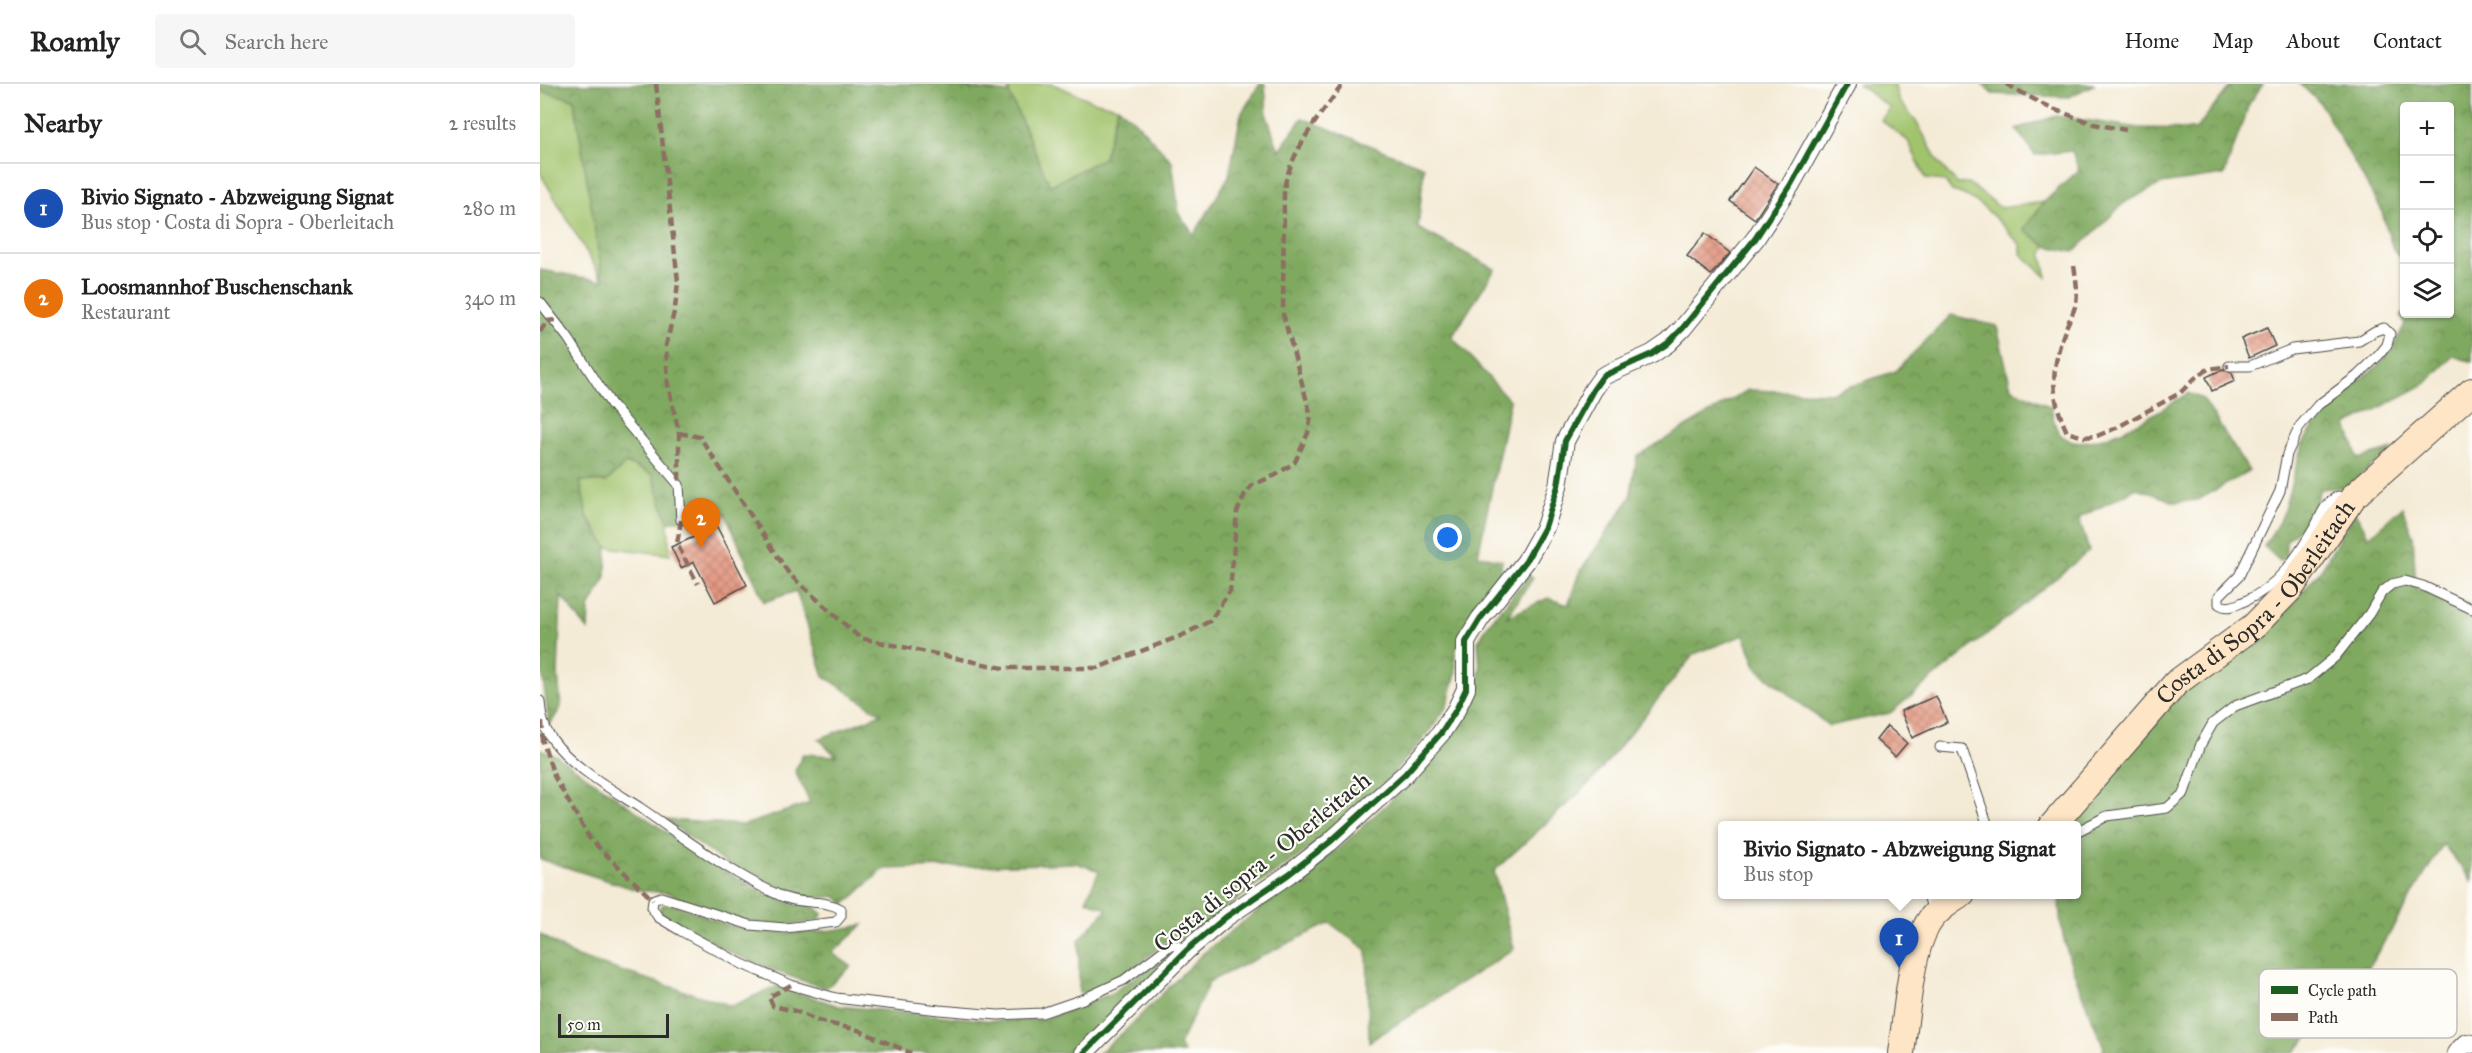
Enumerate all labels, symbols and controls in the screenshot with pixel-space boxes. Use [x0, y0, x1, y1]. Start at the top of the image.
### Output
search box [155, 14, 575, 68]
text: Roamly [30, 24, 119, 59]
icon: search [176, 25, 209, 58]
text: Search here [224, 28, 328, 55]
text: Home [2124, 28, 2179, 54]
text: Map [2212, 28, 2253, 54]
text: About [2286, 28, 2340, 54]
text: Contact [2373, 28, 2442, 54]
map controls [2400, 102, 2454, 318]
button: + [2400, 102, 2454, 156]
text: Nearby [24, 107, 102, 139]
text: 2 results [448, 111, 516, 135]
button: − [2400, 156, 2454, 210]
text: Bivio Signato - Abzweigung Signat [81, 183, 394, 210]
text: 1 [40, 196, 47, 220]
text: 280 m [463, 196, 516, 220]
text: Bus stop · Costa di Sopra - Oberleitach [81, 210, 394, 234]
button: locate [2400, 210, 2454, 264]
button: layers [2400, 264, 2454, 318]
text: Loosmannhof Buschenschank [81, 273, 353, 300]
text: 2 [39, 286, 48, 310]
text: 340 m [464, 286, 516, 310]
text: Restaurant [81, 300, 171, 324]
street label: Costa di Sopra - Oberleitach [2149, 494, 2362, 711]
pin: 2 [682, 498, 720, 548]
your location [1433, 523, 1462, 552]
street label: Costa di sopra - Oberleitach [1147, 765, 1377, 959]
popup [1718, 821, 2081, 899]
text: Bivio Signato - Abzweigung Signat [1743, 835, 2056, 862]
text: Bus stop [1743, 862, 1813, 886]
pin: 1 [1880, 918, 1918, 968]
legend [2259, 969, 2457, 1038]
text: Cycle path [2308, 981, 2377, 1000]
text: Path [2308, 1008, 2338, 1027]
scale bar [558, 1011, 669, 1038]
text: 50 m [567, 1015, 601, 1034]

